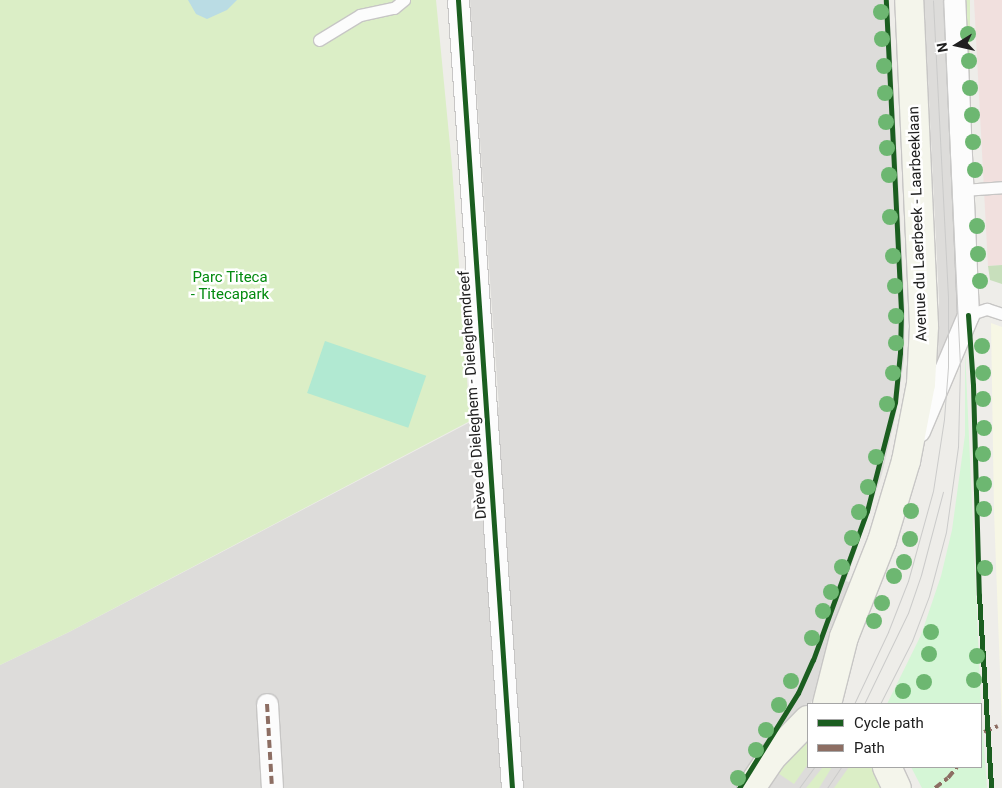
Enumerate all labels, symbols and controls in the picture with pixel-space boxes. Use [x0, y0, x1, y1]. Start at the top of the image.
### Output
north arrow [932, 20, 982, 70]
text: N [933, 41, 951, 54]
street label: Avenue du Laerbeek - Laarbeeklaan [905, 106, 931, 342]
park label: Parc Titeca - Titecapark [191, 268, 269, 303]
street label: Drève de Dieleghem - Dieleghemdreef [455, 270, 491, 520]
legend [807, 703, 982, 768]
text: Cycle path [854, 714, 924, 732]
text: Path [854, 739, 885, 757]

